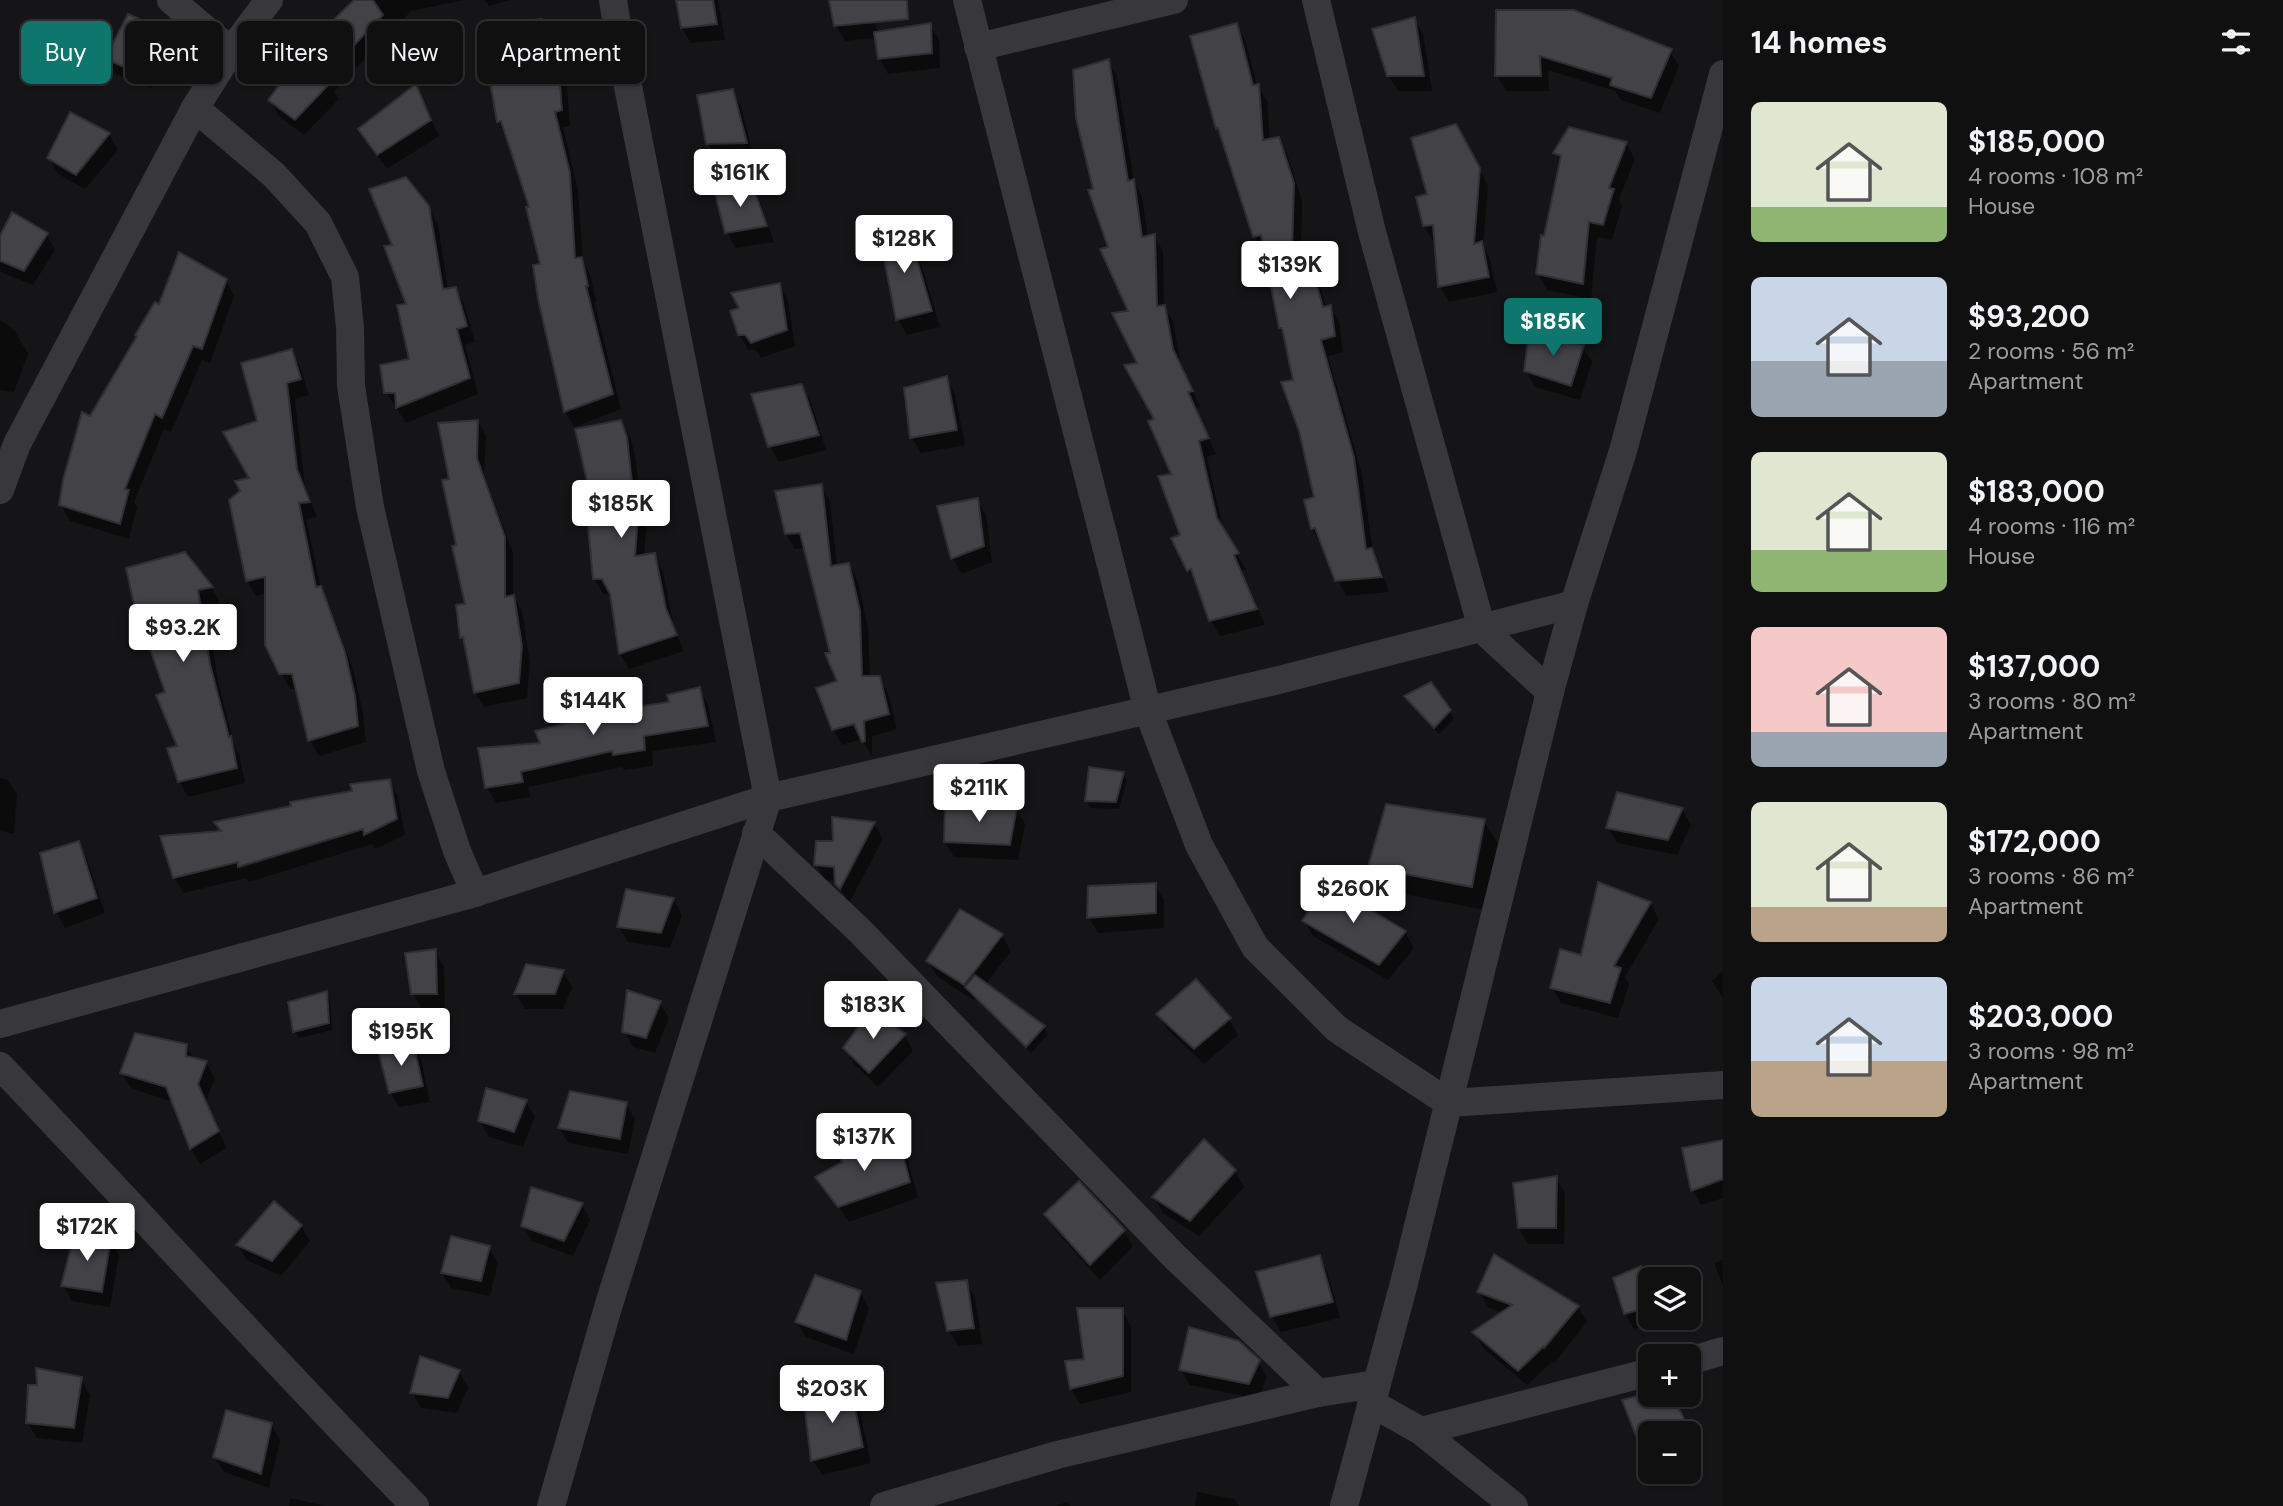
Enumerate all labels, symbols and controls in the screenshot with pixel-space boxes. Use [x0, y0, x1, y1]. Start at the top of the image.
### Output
chip: Buy [21, 21, 111, 84]
chip: Rent [125, 21, 223, 84]
chip: Filters [237, 21, 353, 84]
chip: New [367, 21, 463, 84]
chip: Apartment [477, 21, 645, 84]
text: 14 homes [1751, 23, 1888, 62]
icon: filters [2217, 23, 2255, 61]
text: $185,000 [1968, 122, 2105, 161]
icon: home [1807, 130, 1891, 214]
pin: $161K [691, 150, 789, 209]
text: $161K [710, 157, 770, 187]
text: 4 rooms · 108 m² [1968, 161, 2143, 191]
text: House [1968, 191, 2035, 221]
pin: $128K [855, 216, 953, 275]
text: $128K [872, 223, 936, 253]
pin: $139K [1241, 242, 1339, 301]
text: $139K [1257, 249, 1323, 279]
text: $93,200 [1968, 297, 2090, 336]
pin: $185K [1504, 298, 1602, 358]
icon: home [1807, 305, 1891, 389]
text: $185K [1520, 306, 1586, 336]
text: 2 rooms · 56 m² [1968, 336, 2134, 366]
text: Apartment [1968, 366, 2083, 396]
text: $183,000 [1968, 472, 2105, 511]
pin: $185K [572, 480, 670, 540]
icon: home [1807, 480, 1891, 564]
text: $185K [588, 488, 654, 518]
text: 4 rooms · 116 m² [1968, 511, 2135, 541]
text: House [1968, 541, 2035, 571]
pin: $93.2K [126, 604, 240, 664]
text: $93.2K [145, 612, 221, 642]
text: $137,000 [1968, 647, 2100, 686]
icon: home [1807, 655, 1891, 739]
pin: $144K [544, 678, 642, 737]
text: $144K [559, 685, 627, 715]
text: 3 rooms · 80 m² [1968, 686, 2136, 716]
text: Apartment [1968, 716, 2083, 746]
pin: $211K [930, 764, 1028, 824]
text: $211K [950, 772, 1008, 802]
text: $172,000 [1968, 822, 2101, 861]
icon: home [1807, 830, 1891, 914]
text: 3 rooms · 86 m² [1968, 861, 2135, 891]
pin: $260K [1304, 866, 1402, 925]
text: $260K [1317, 873, 1389, 903]
text: Apartment [1968, 891, 2083, 921]
pin: $183K [824, 982, 922, 1041]
text: $183K [840, 989, 906, 1019]
text: $203,000 [1968, 997, 2113, 1036]
icon: home [1807, 1005, 1891, 1089]
pin: $195K [352, 1009, 450, 1068]
text: $195K [368, 1016, 434, 1046]
text: 3 rooms · 98 m² [1968, 1036, 2134, 1066]
text: Apartment [1968, 1066, 2083, 1096]
pin: $137K [815, 1114, 913, 1173]
text: $137K [832, 1121, 896, 1151]
pin: $172K [38, 1204, 136, 1263]
text: $172K [56, 1211, 118, 1241]
map controls [1638, 1267, 1701, 1484]
button: layers [1638, 1267, 1701, 1330]
button: + [1638, 1344, 1701, 1407]
pin: $203K [783, 1366, 881, 1425]
text: $203K [796, 1373, 868, 1403]
button: − [1638, 1421, 1701, 1484]

